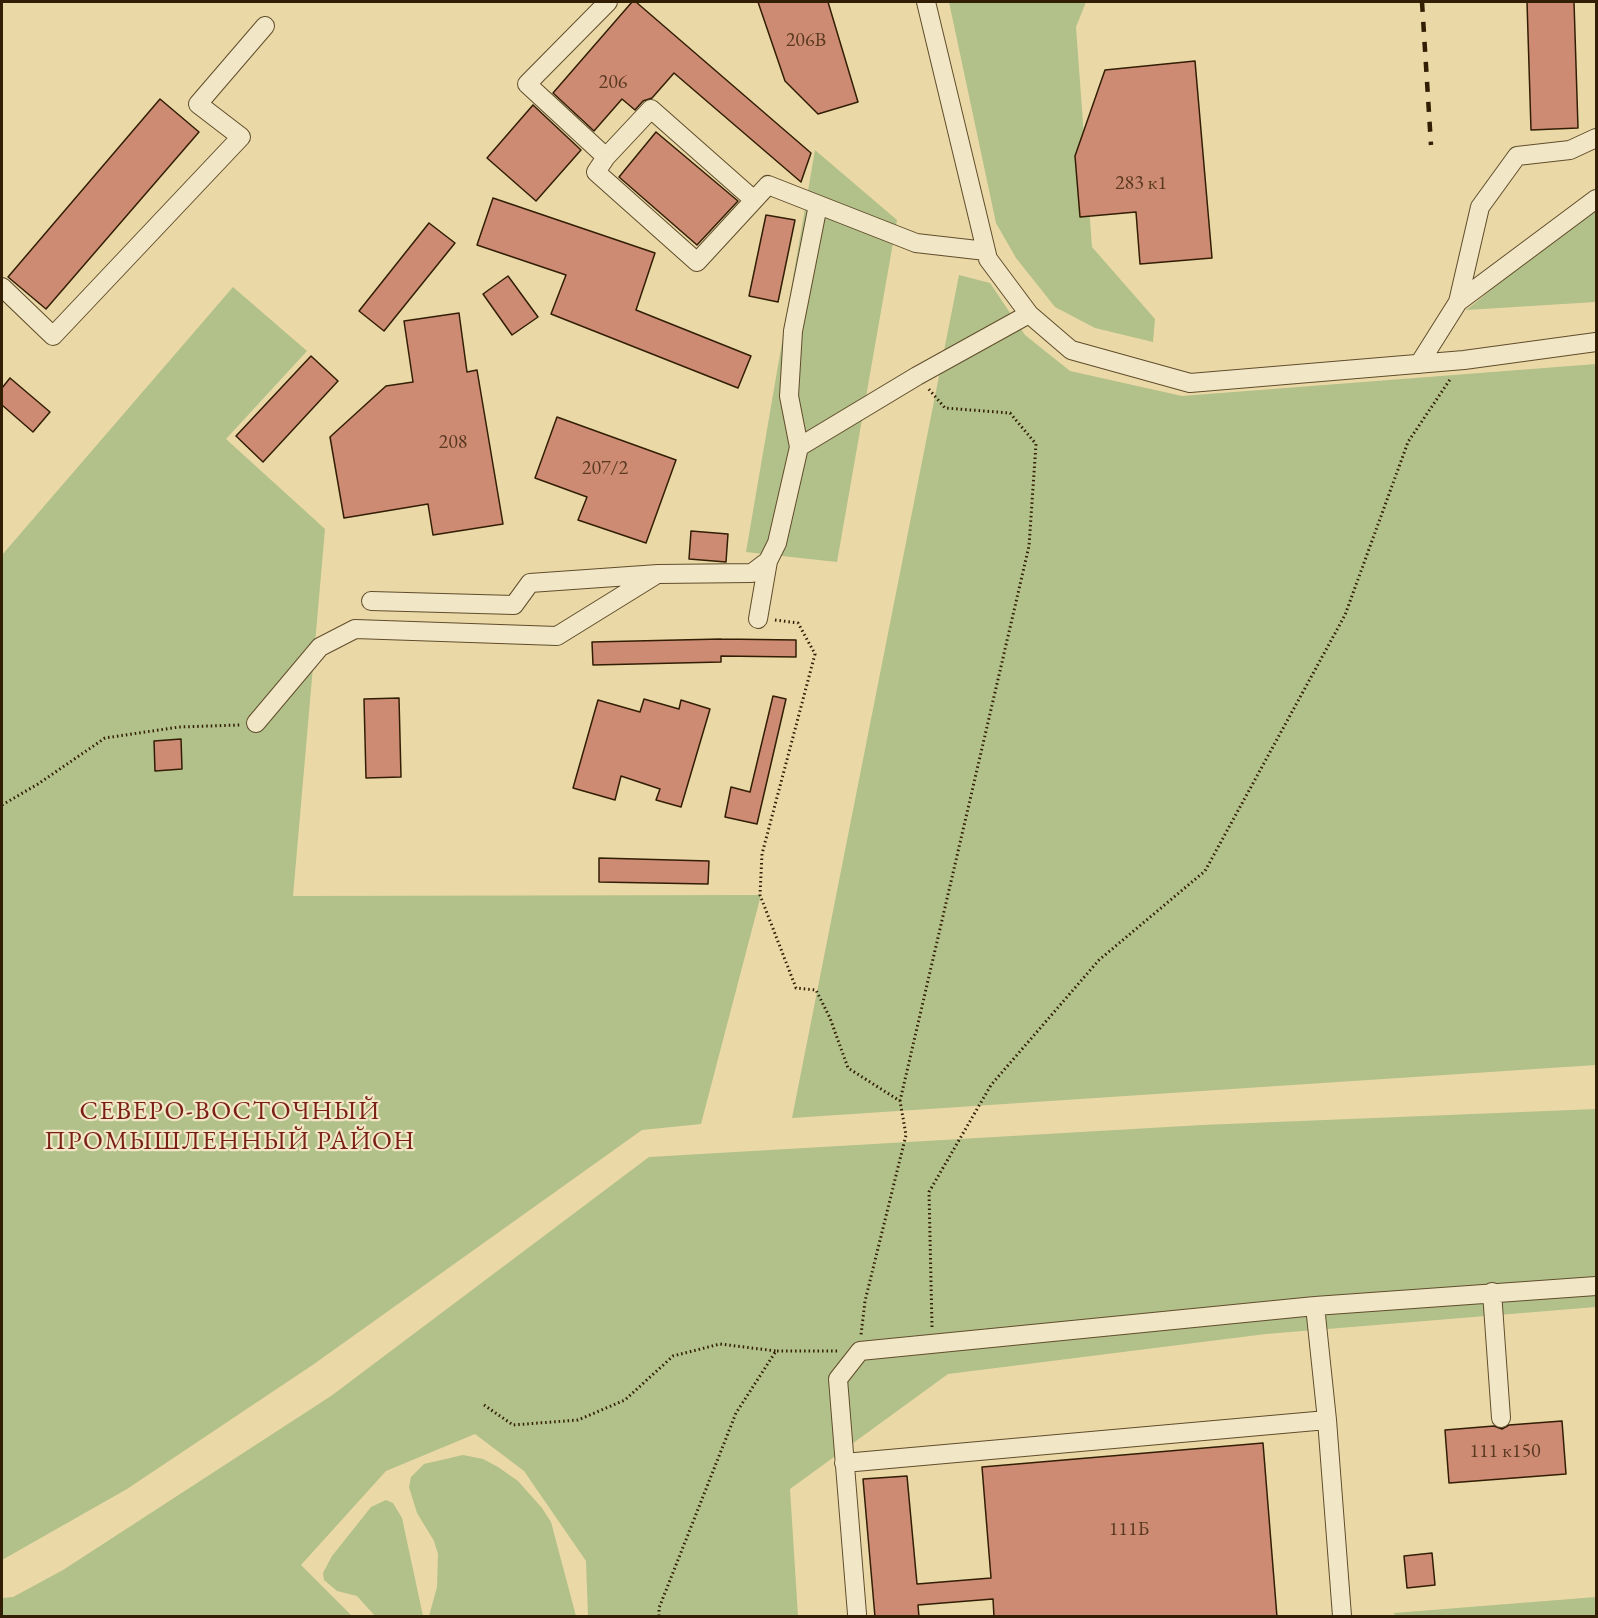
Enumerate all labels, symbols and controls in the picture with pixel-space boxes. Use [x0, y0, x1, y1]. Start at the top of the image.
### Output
house number: 206В [786, 29, 826, 53]
house number: 206 [599, 71, 627, 95]
house number: 283 к1 [1115, 172, 1167, 196]
house number: 208 [439, 431, 467, 455]
house number: 207/2 [582, 457, 628, 481]
district label: СЕВЕРО-ВОСТОЧНЫЙ ПРОМЫШЛЕННЫЙ РАЙОН [44, 1096, 416, 1158]
house number: 111 к150 [1469, 1440, 1541, 1464]
house number: 111Б [1109, 1518, 1149, 1542]

